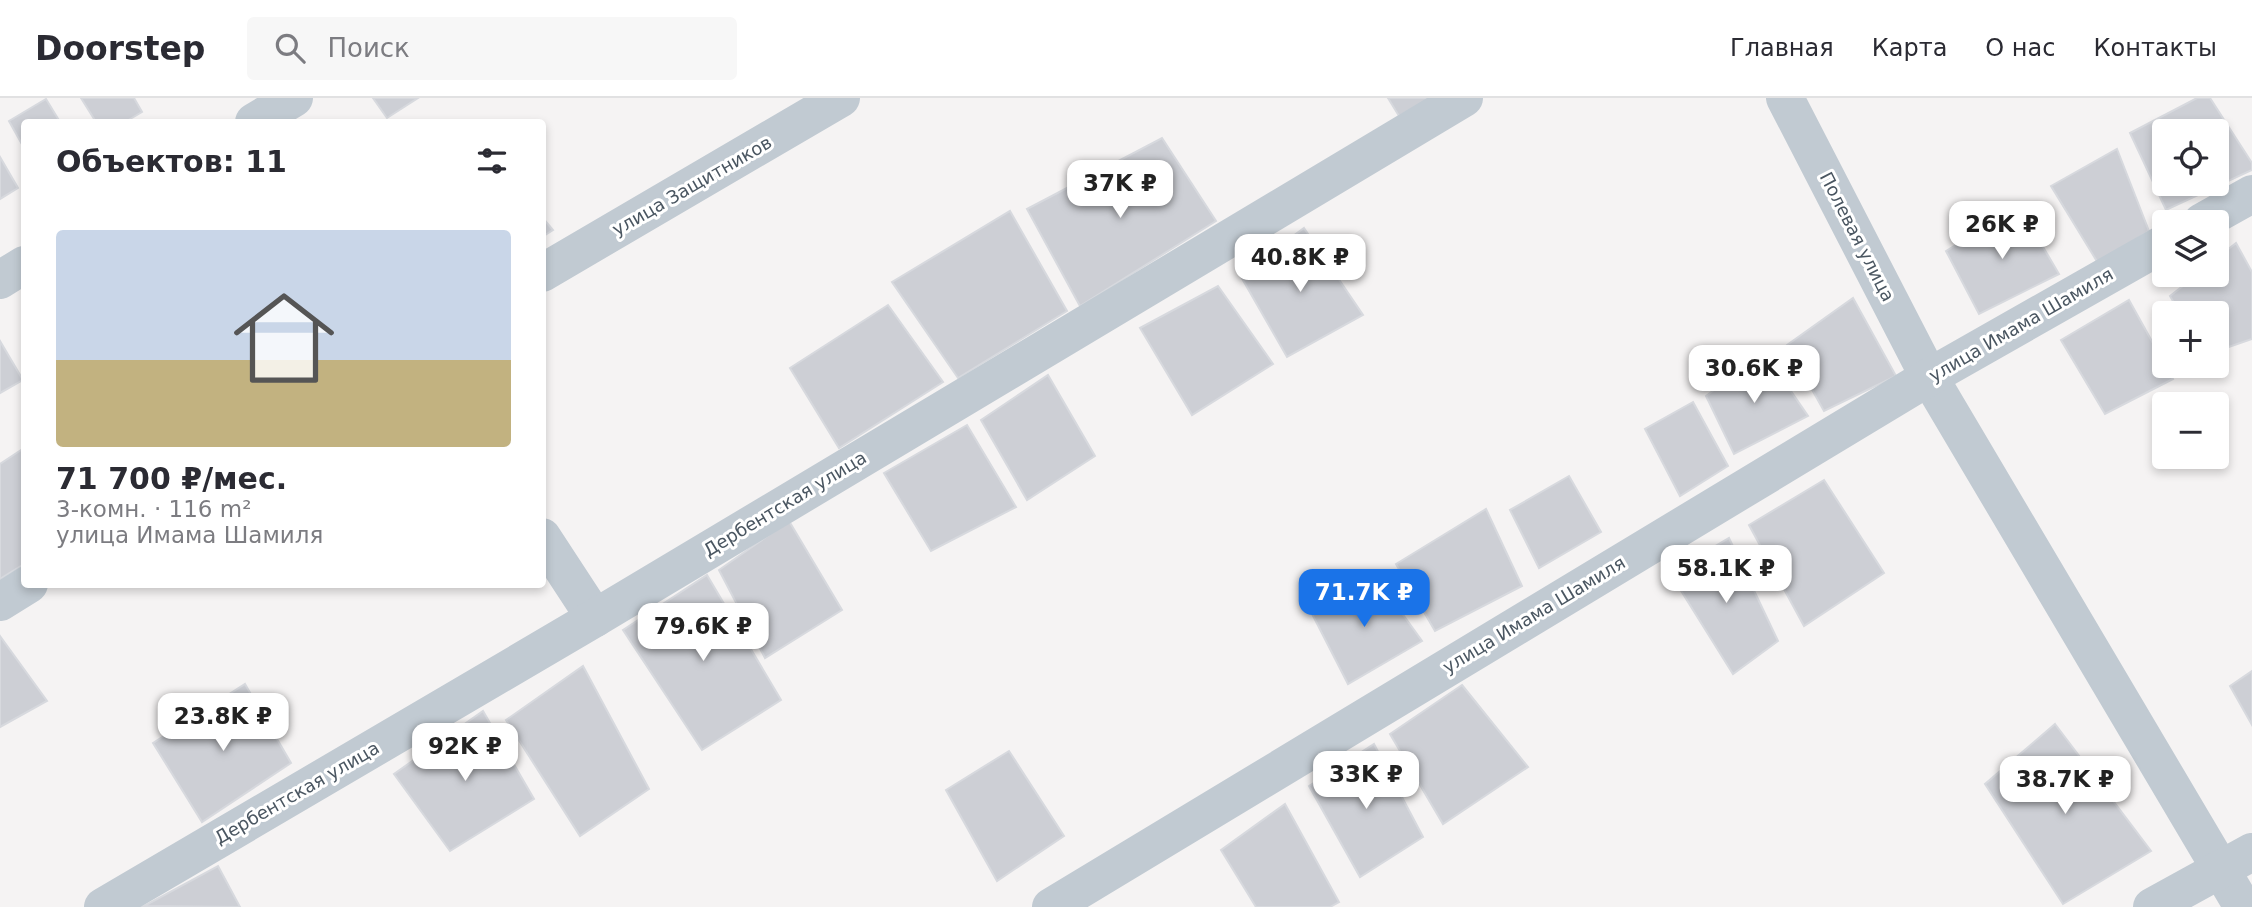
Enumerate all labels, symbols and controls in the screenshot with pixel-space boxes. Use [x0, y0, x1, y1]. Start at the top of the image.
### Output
search box [247, 17, 737, 80]
text: Doorstep [35, 29, 205, 68]
icon: search [271, 29, 309, 67]
text: Поиск [327, 33, 410, 63]
text: Главная [1730, 34, 1834, 62]
text: Карта [1872, 34, 1947, 62]
text: О нас [1985, 34, 2055, 62]
text: Контакты [2093, 34, 2217, 62]
map controls [2152, 119, 2229, 469]
button: locate [2152, 119, 2229, 196]
street label: улица Защитников [608, 131, 775, 240]
icon: filters [473, 142, 511, 180]
text: Объектов: 11 [56, 144, 287, 179]
pin: 37K ₽ [1071, 160, 1169, 220]
street label: Полевая улица [1816, 169, 1899, 305]
text: 37K ₽ [1083, 170, 1157, 196]
pin: 26K ₽ [1953, 202, 2051, 261]
button: layers [2152, 210, 2229, 287]
text: 26K ₽ [1965, 211, 2039, 237]
pin: 40.8K ₽ [1235, 234, 1365, 294]
text: 40.8K ₽ [1251, 244, 1349, 270]
street label: улица Имама Шамиля [1925, 263, 2117, 386]
icon: home [221, 275, 347, 401]
button: + [2152, 301, 2229, 378]
pin: 30.6K ₽ [1689, 345, 1819, 405]
text: 30.6K ₽ [1705, 355, 1803, 381]
button: − [2152, 392, 2229, 469]
street label: Дербентская улица [699, 447, 870, 561]
text: 71 700 ₽/мес. [56, 461, 287, 496]
text: 3-комн. · 116 m² [56, 496, 251, 522]
text: улица Имама Шамиля [56, 522, 323, 548]
pin: 58.1K ₽ [1661, 546, 1791, 605]
street label: улица Имама Шамиля [1439, 552, 1629, 677]
text: 58.1K ₽ [1677, 555, 1775, 581]
pin: 71.7K ₽ [1299, 570, 1429, 629]
text: 71.7K ₽ [1315, 579, 1413, 605]
pin: 79.6K ₽ [638, 603, 768, 663]
text: 79.6K ₽ [654, 613, 752, 639]
pin: 23.8K ₽ [158, 694, 288, 753]
text: 23.8K ₽ [174, 703, 272, 729]
pin: 92K ₽ [416, 724, 514, 783]
text: 92K ₽ [428, 733, 502, 759]
street label: Дербентская улица [211, 737, 383, 848]
pin: 33K ₽ [1317, 752, 1415, 811]
pin: 38.7K ₽ [2000, 756, 2130, 816]
text: 33K ₽ [1329, 761, 1403, 787]
text: 38.7K ₽ [2016, 766, 2114, 792]

